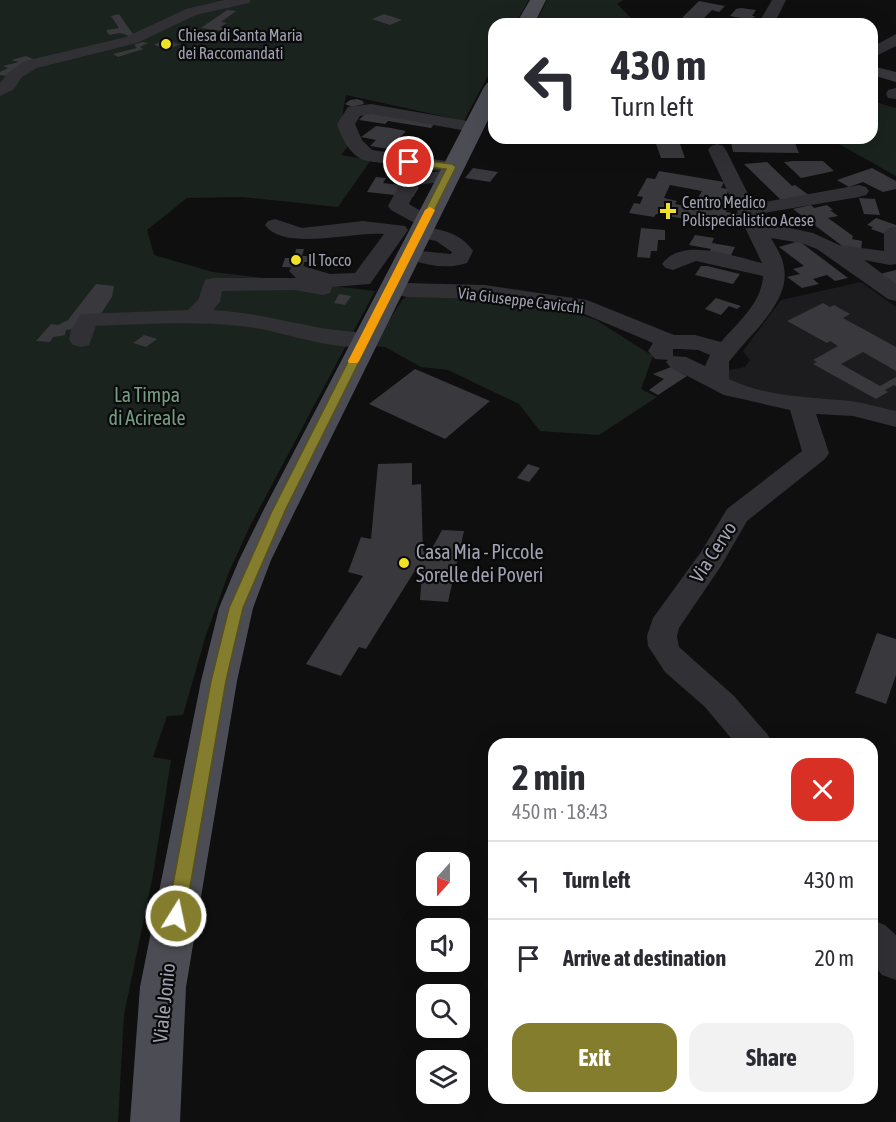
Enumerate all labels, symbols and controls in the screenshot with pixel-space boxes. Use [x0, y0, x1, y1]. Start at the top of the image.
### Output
place label: Chiesa di Santa Maria dei Raccomandati [178, 26, 303, 62]
marker: Chiesa di Santa Maria dei Raccomandati [159, 37, 173, 51]
text: 430 m [611, 41, 706, 89]
icon: left [512, 42, 590, 120]
text: Turn left [611, 91, 694, 122]
pin [383, 136, 434, 187]
icon: arrive [392, 145, 425, 178]
place label: Centro Medico Polispecialistico Acese [682, 193, 814, 230]
marker: Centro Medico Polispecialistico Acese [659, 202, 677, 220]
place label: Il Tocco [308, 251, 351, 269]
marker: Il Tocco [289, 253, 303, 267]
street label: Via Giuseppe Cavicchi [457, 283, 585, 318]
park label: La Timpa di Acireale [108, 383, 186, 429]
street label: Via Cervo [684, 517, 741, 586]
place label: Casa Mia - Piccole Sorelle dei Poveri [416, 540, 544, 586]
marker: Casa Mia - Piccole Sorelle dei Poveri [397, 556, 411, 570]
text: 2 min [512, 756, 586, 798]
button: close [791, 758, 854, 821]
text: 450 m · 18:43 [512, 800, 608, 823]
north arrow [416, 852, 470, 906]
map controls [416, 852, 470, 1104]
icon: left [512, 864, 545, 897]
text: Turn left [563, 867, 630, 893]
text: 430 m [804, 867, 854, 893]
position arrow [144, 884, 208, 948]
button: sound [416, 918, 470, 972]
icon: arrive [512, 942, 545, 975]
text: Arrive at destination [563, 945, 726, 971]
text: 20 m [814, 945, 854, 971]
street label: Viale Jonio [148, 962, 179, 1044]
button: search [416, 984, 470, 1038]
button: Exit [512, 1023, 677, 1092]
button: Share [689, 1023, 854, 1092]
button: layers [416, 1050, 470, 1104]

